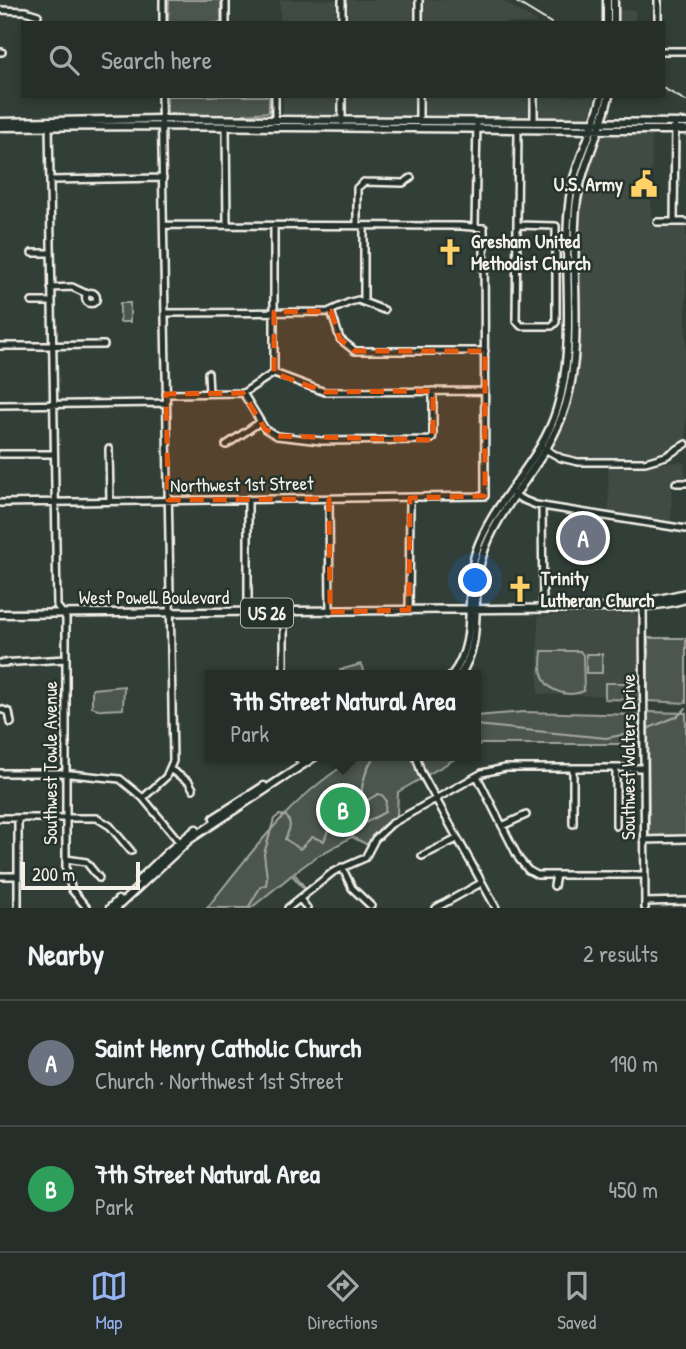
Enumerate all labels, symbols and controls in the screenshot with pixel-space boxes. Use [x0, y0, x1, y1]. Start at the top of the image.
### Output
search box [21, 21, 665, 98]
icon: search [45, 41, 83, 79]
text: Search here [101, 42, 212, 77]
public building icon: U.S. Army [629, 169, 659, 199]
place label: U.S. Army [554, 171, 623, 198]
place label: Gresham United Methodist Church [471, 228, 591, 276]
church icon: Gresham United Methodist Church [435, 237, 465, 267]
street label: Northwest 1st Street [170, 470, 314, 498]
pin: A [560, 512, 606, 564]
your location [458, 563, 492, 597]
place label: Trinity Lutheran Church [540, 565, 654, 613]
church icon: Trinity Lutheran Church [505, 574, 535, 604]
street label: West Powell Boulevard [79, 584, 230, 610]
road number: US 26 [241, 598, 293, 628]
popup [205, 670, 481, 761]
street label: Southwest Walters Drive [615, 673, 641, 840]
street label: Southwest Towle Avenue [37, 681, 63, 845]
text: 7th Street Natural Area [231, 683, 455, 718]
text: Park [231, 718, 269, 749]
pin: B [320, 784, 366, 836]
scale bar [21, 859, 140, 891]
text: 200 m [32, 861, 75, 887]
text: Nearby [28, 934, 104, 974]
text: 2 results [583, 938, 658, 969]
text: Saint Henry Catholic Church [95, 1030, 361, 1065]
text: A [45, 1048, 57, 1079]
text: 190 m [610, 1048, 658, 1079]
text: Church · Northwest 1st Street [95, 1065, 343, 1096]
text: 7th Street Natural Area [95, 1156, 320, 1191]
text: B [45, 1174, 57, 1205]
text: 450 m [608, 1174, 658, 1205]
text: Park [95, 1191, 133, 1222]
tab: Map [90, 1267, 128, 1335]
tab: Directions [308, 1267, 378, 1335]
tab: Saved [557, 1267, 596, 1335]

